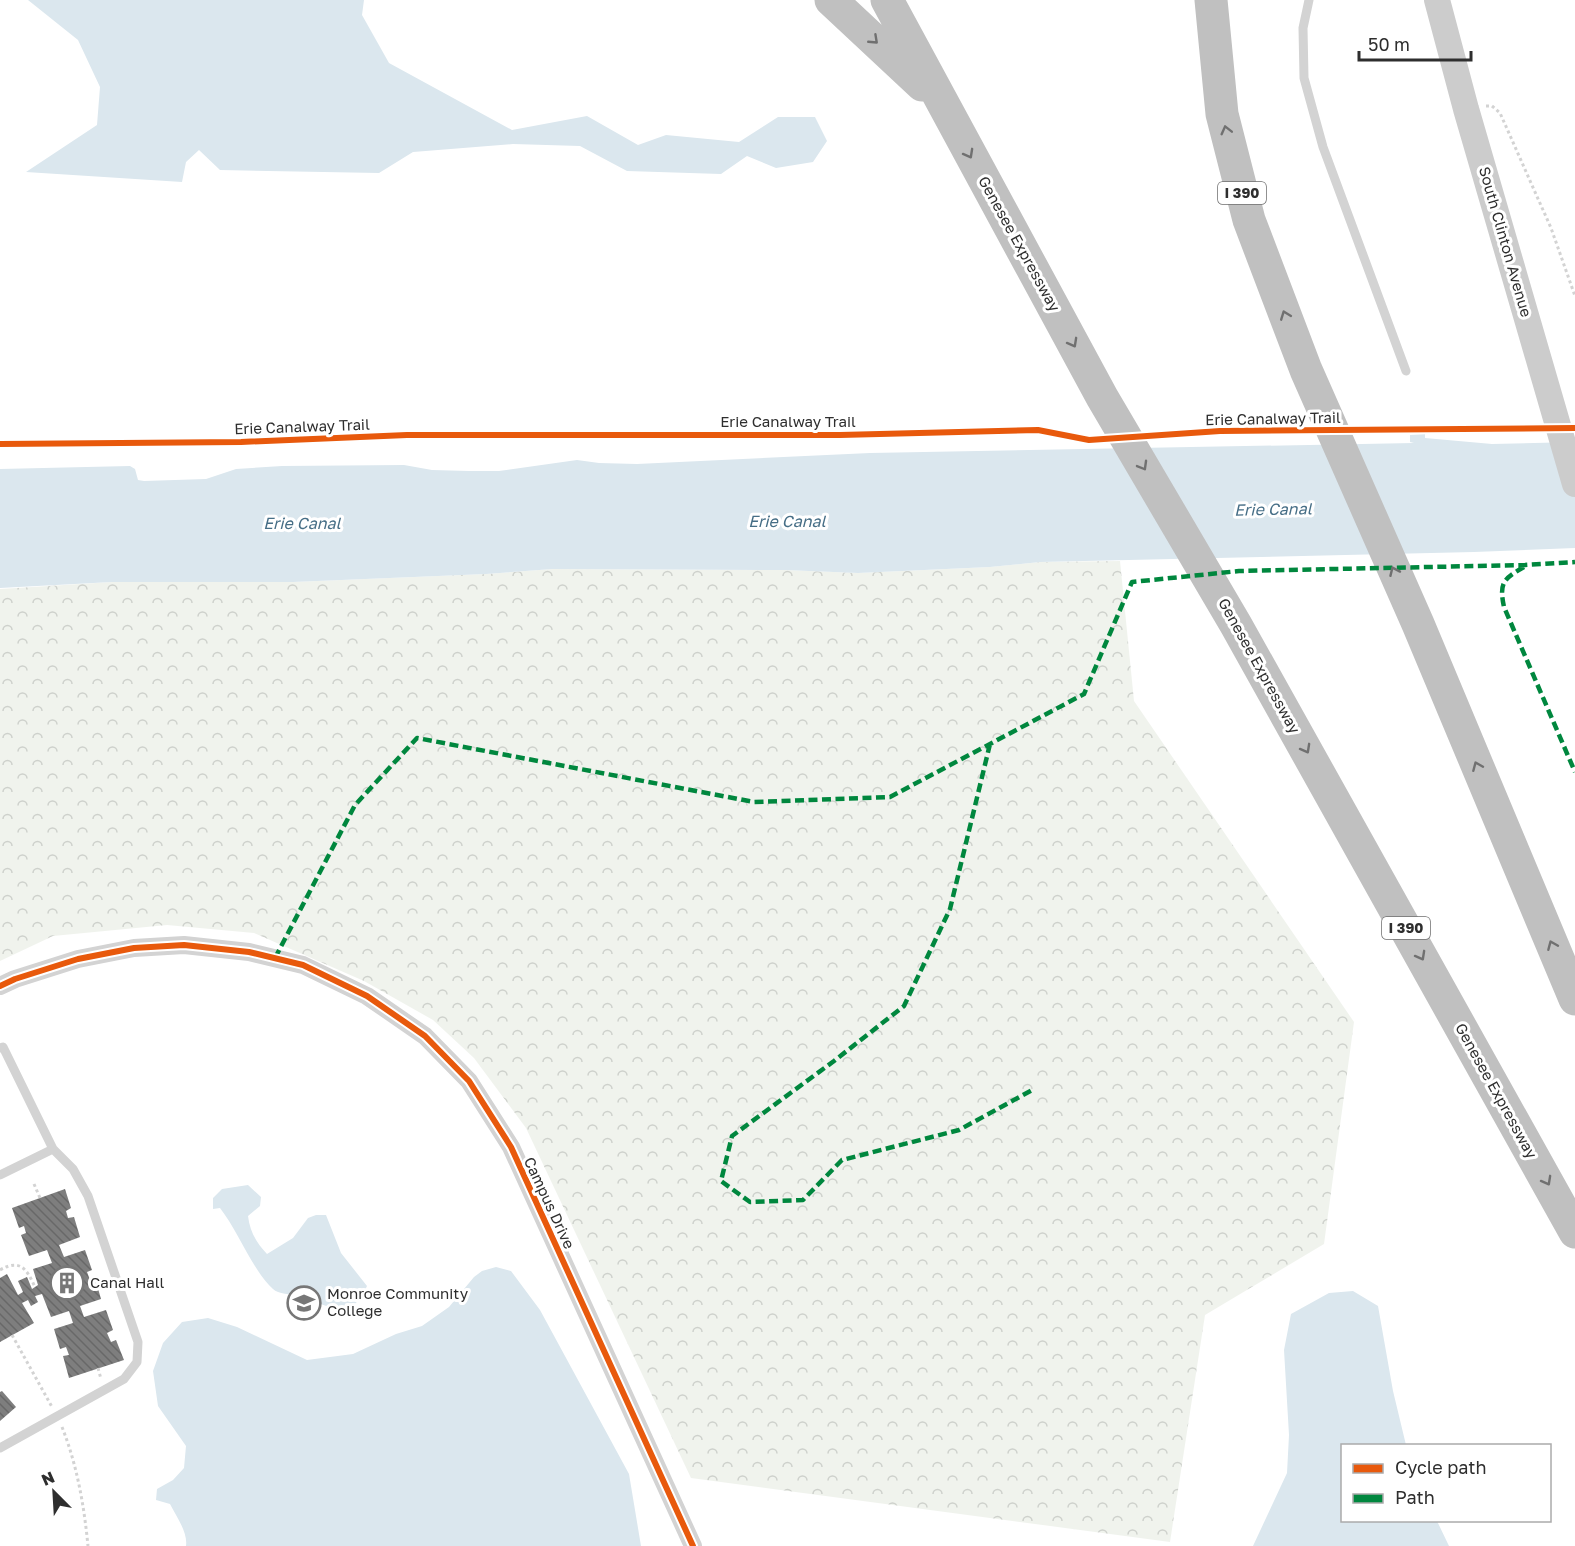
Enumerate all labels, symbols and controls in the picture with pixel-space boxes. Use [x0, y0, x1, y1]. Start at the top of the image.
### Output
scale bar [1359, 24, 1472, 62]
one-way arrow [867, 33, 878, 44]
text: 50 m [1368, 33, 1410, 55]
one-way arrow [1221, 125, 1234, 135]
one-way arrow [962, 147, 973, 158]
street label: South Clinton Avenue [1476, 164, 1536, 319]
street label: Genesee Expressway [975, 173, 1065, 315]
road number: I 390 [1218, 182, 1266, 204]
one-way arrow [1280, 310, 1292, 321]
one-way arrow [1066, 337, 1077, 347]
street label: Erie Canalway Trail [1205, 408, 1341, 428]
street label: Erie Canalway Trail [720, 412, 856, 430]
street label: Erie Canalway Trail [234, 415, 370, 437]
one-way arrow [1135, 459, 1147, 470]
water label: Erie Canal [1234, 498, 1313, 520]
water label: Erie Canal [748, 511, 827, 531]
water label: Erie Canal [263, 513, 342, 533]
one-way arrow [1389, 566, 1401, 577]
street label: Genesee Expressway [1215, 595, 1305, 737]
one-way arrow [1299, 743, 1310, 753]
one-way arrow [1472, 761, 1484, 772]
road number: I 390 [1382, 917, 1430, 939]
one-way arrow [1547, 941, 1559, 952]
one-way arrow [1414, 950, 1425, 960]
street label: Genesee Expressway [1452, 1020, 1542, 1162]
street label: Campus Drive [521, 1154, 579, 1252]
one-way arrow [1540, 1175, 1551, 1185]
building icon: Canal Hall [49, 1265, 85, 1301]
place label: Canal Hall [90, 1273, 165, 1291]
place label: Monroe Community College [327, 1284, 469, 1319]
school or university icon: Monroe Community College [286, 1285, 322, 1321]
legend [1341, 1444, 1551, 1522]
text: Cycle path [1395, 1456, 1487, 1478]
north arrow [24, 1462, 84, 1522]
text: N [38, 1467, 58, 1490]
text: Path [1395, 1486, 1435, 1508]

